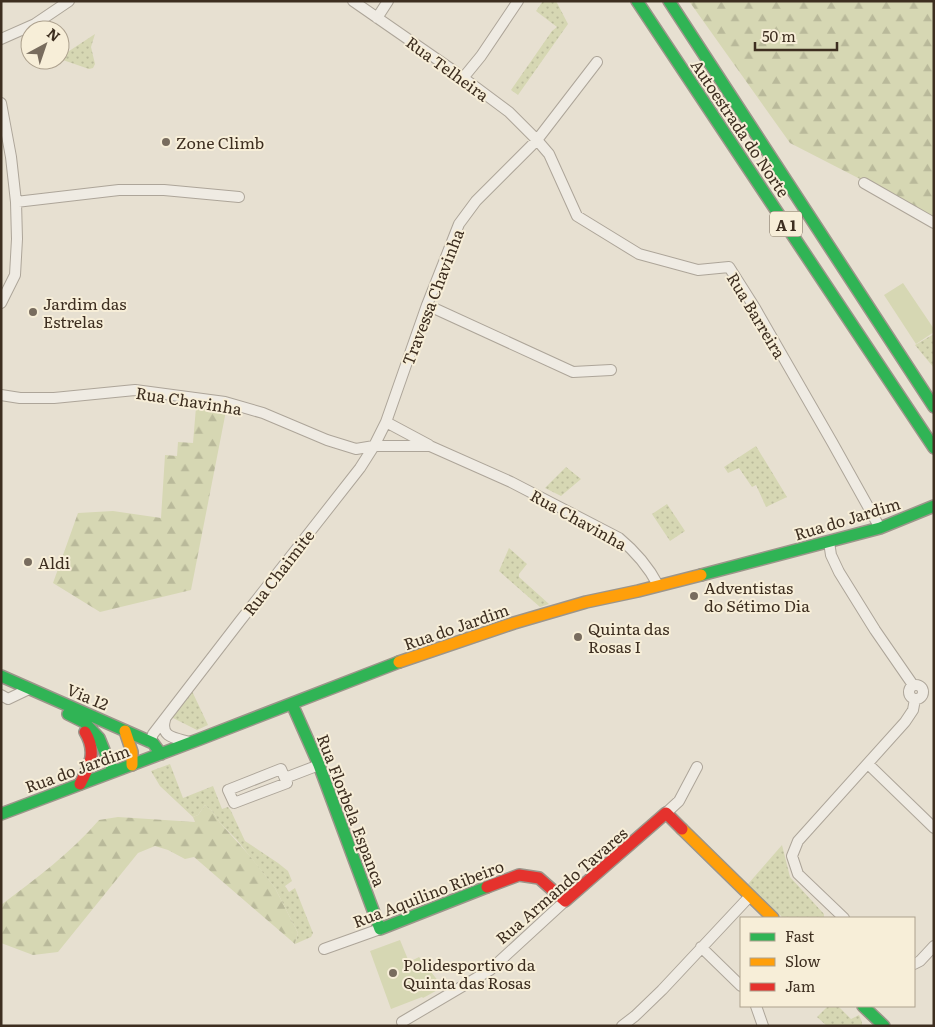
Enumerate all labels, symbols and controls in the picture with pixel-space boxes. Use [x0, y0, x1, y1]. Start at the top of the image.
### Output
north arrow [20, 20, 70, 70]
scale bar [755, 20, 838, 52]
text: N [43, 23, 65, 46]
text: 50 m [762, 24, 796, 47]
street label: Rua Telheira [402, 30, 495, 107]
street label: Autoestrada do Norte [686, 54, 796, 202]
place label: Zone Climb [176, 130, 264, 154]
marker: Zone Climb [160, 136, 172, 148]
road number: A 1 [770, 212, 802, 236]
street label: Travessa Chavinha [395, 225, 469, 369]
street label: Rua Barreira [722, 267, 792, 363]
place label: Jardim das Estrelas [43, 291, 126, 333]
marker: Jardim das Estrelas [27, 306, 39, 318]
street label: Rua Chavinha [134, 380, 244, 420]
street label: Rua Chavinha [526, 483, 632, 556]
street label: Rua do Jardim [791, 490, 903, 546]
street label: Rua Chaimite [237, 524, 319, 620]
place label: Aldi [38, 550, 70, 574]
marker: Aldi [22, 556, 34, 568]
place label: Adventistas do Sétimo Dia [704, 575, 810, 617]
marker: Adventistas do Sétimo Dia [688, 590, 700, 602]
street label: Rua do Jardim [400, 597, 512, 655]
place label: Quinta das Rosas I [588, 616, 669, 658]
marker: Quinta das Rosas I [572, 631, 584, 643]
street label: Via 12 [63, 676, 113, 716]
street label: Rua Florbela Espanca [312, 730, 392, 890]
street label: Rua do Jardim [21, 738, 133, 798]
street label: Rua Armando Tavares [490, 821, 632, 949]
street label: Rua Aquilino Ribeiro [349, 853, 507, 933]
legend [740, 917, 915, 1007]
text: Fast [785, 924, 814, 947]
text: Slow [785, 949, 820, 972]
place label: Polidesportivo da Quinta das Rosas [403, 952, 536, 994]
marker: Polidesportivo da Quinta das Rosas [387, 967, 399, 979]
text: Jam [785, 974, 816, 997]

